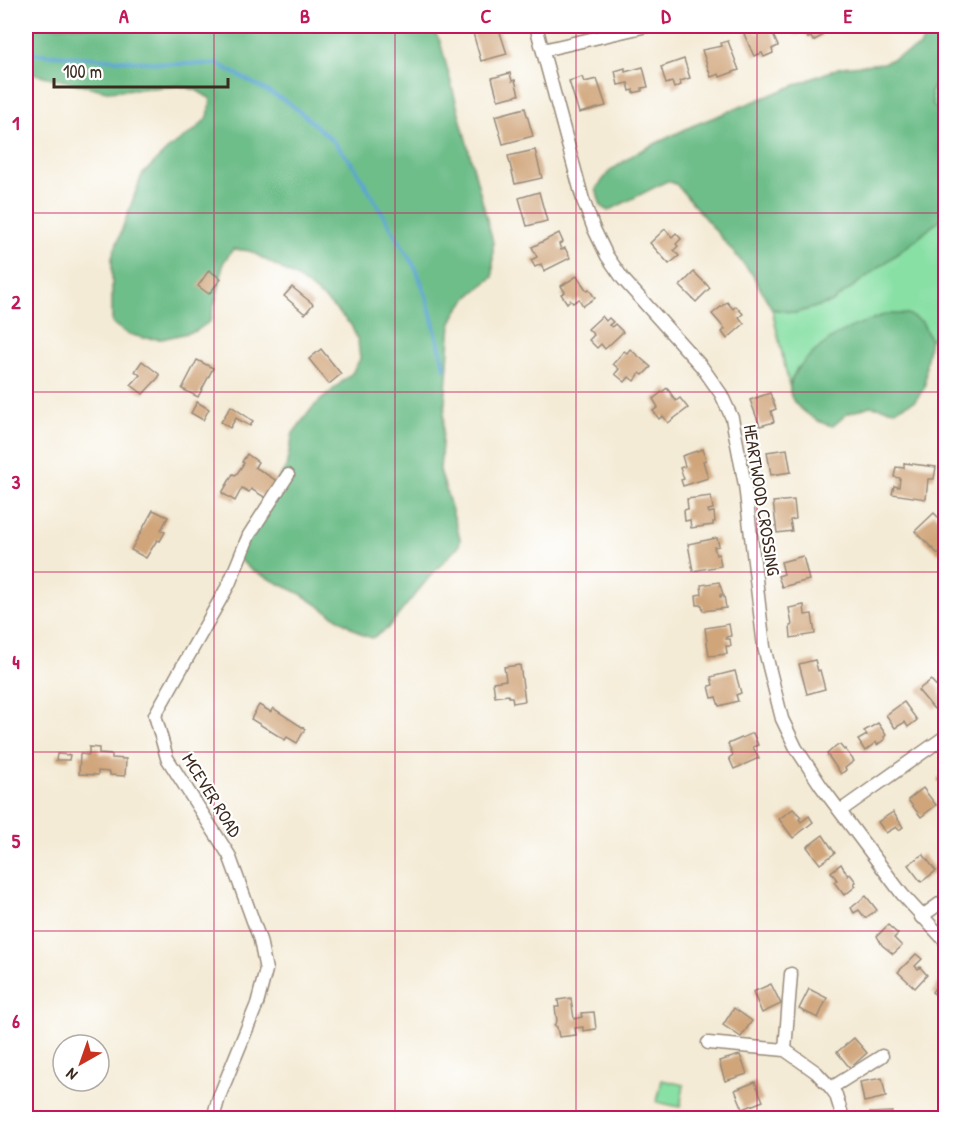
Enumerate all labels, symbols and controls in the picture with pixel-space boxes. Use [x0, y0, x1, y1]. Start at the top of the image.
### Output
text: A [119, 2, 129, 29]
text: B [300, 2, 310, 29]
text: C [481, 2, 492, 29]
text: D [661, 2, 671, 29]
text: E [844, 2, 853, 29]
scale bar [54, 51, 228, 89]
text: 100 m [63, 59, 102, 84]
text: 1 [12, 109, 20, 136]
text: 2 [11, 288, 21, 315]
street label: HEARTWOOD CROSSING [738, 423, 786, 578]
text: 3 [12, 468, 21, 495]
text: 4 [12, 648, 20, 675]
street label: MCEVER ROAD [176, 748, 248, 842]
text: 5 [12, 827, 21, 854]
text: 6 [12, 1007, 20, 1034]
north arrow [51, 1033, 111, 1093]
text: N [61, 1063, 82, 1086]

